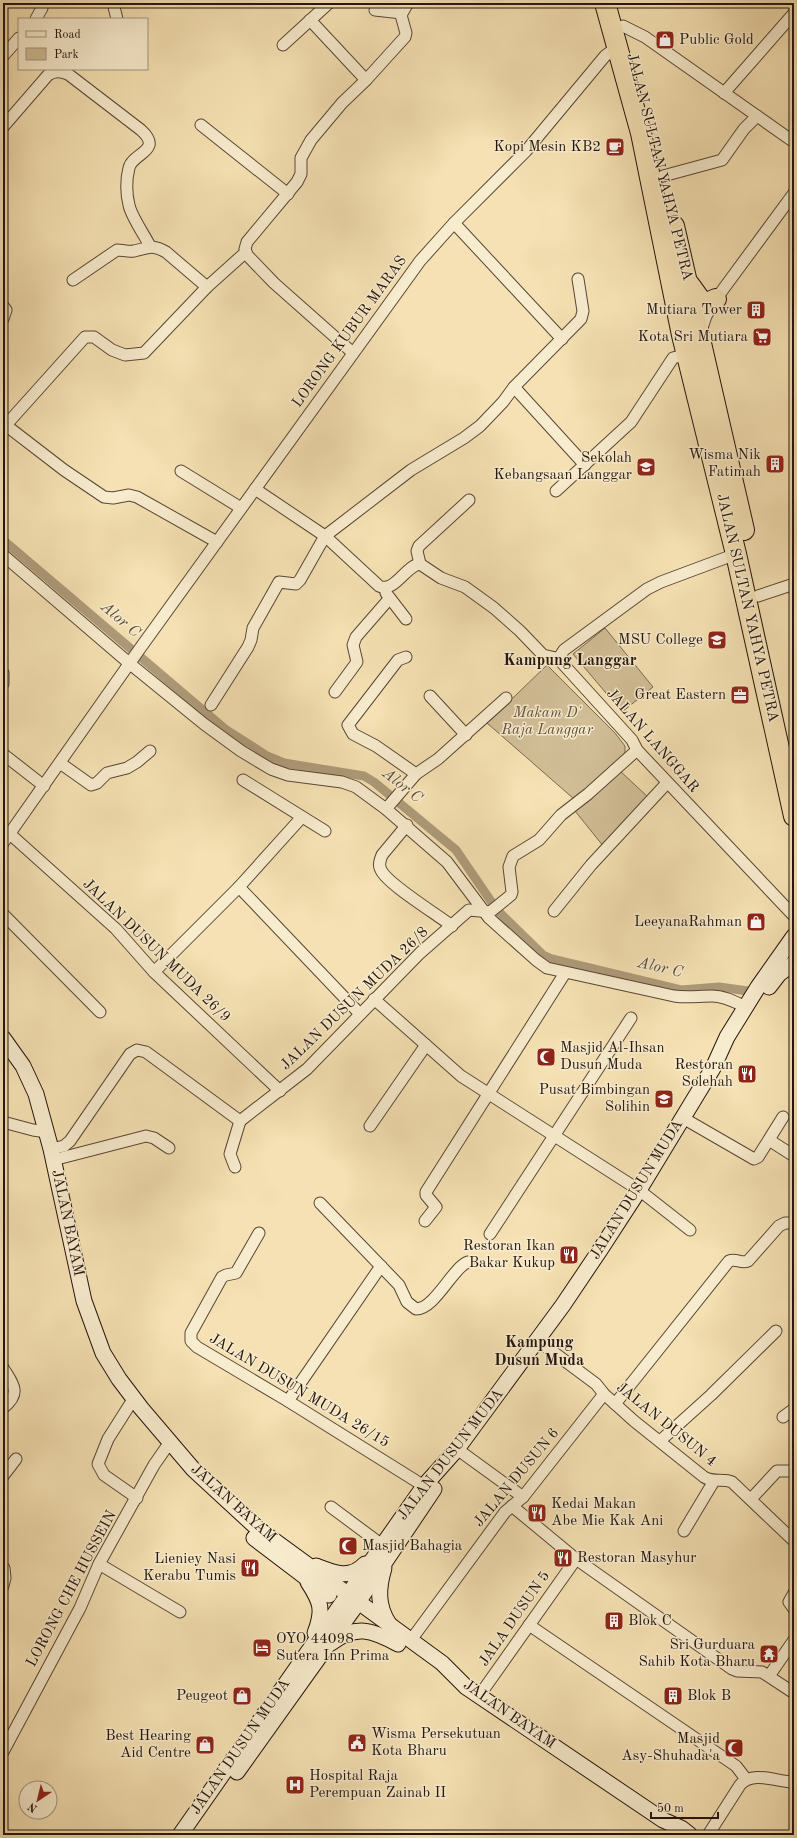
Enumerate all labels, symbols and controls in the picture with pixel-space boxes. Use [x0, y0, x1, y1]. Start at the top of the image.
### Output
legend [18, 18, 148, 70]
text: Road [54, 29, 81, 41]
shop icon: Public Gold [654, 29, 676, 51]
place label: Public Gold [679, 33, 754, 48]
text: Park [54, 49, 79, 61]
street label: JALAN SULTAN YAHYA PETRA [623, 52, 695, 283]
cafe icon: Kopi Mesin KB2 [604, 136, 626, 158]
place label: Kopi Mesin KB2 [493, 140, 601, 155]
street label: LORONG KUBUR MARAS [290, 253, 410, 411]
building icon: Mutiara Tower [745, 299, 767, 321]
place label: Mutiara Tower [646, 303, 742, 318]
supermarket icon: Kota Sri Mutiara [751, 326, 773, 348]
place label: Kota Sri Mutiara [638, 330, 749, 345]
place label: Wisma Nik Fatimah [688, 448, 761, 480]
place label: Sekolah Kebangsaan Langgar [494, 451, 632, 483]
building icon: Wisma Nik Fatimah [764, 453, 786, 475]
school or university icon: Sekolah Kebangsaan Langgar [635, 456, 657, 478]
street label: JALAN SULTAN YAHYA PETRA [713, 492, 781, 724]
water label: Alor C [97, 599, 144, 642]
school or university icon: MSU College [706, 629, 728, 651]
place label: MSU College [618, 633, 703, 648]
district label: Kampung Langgar [503, 653, 637, 669]
office icon: Great Eastern [729, 684, 751, 706]
street label: JALAN LANGGAR [603, 686, 701, 796]
place label: Great Eastern [635, 688, 726, 703]
park label: Makam D' Raja Langgar [500, 706, 593, 738]
water label: Alor C [378, 765, 426, 807]
street label: JALAN DUSUN MUDA 26/9 [79, 877, 233, 1025]
shop icon: LeeyanaRahman [745, 911, 767, 933]
place label: LeeyanaRahman [634, 915, 742, 930]
street label: JALAN DUSUN MUDA 26/8 [278, 925, 432, 1073]
water label: Alor C [635, 955, 685, 981]
place label: Masjid Al-Ihsan Dusun Muda [560, 1041, 665, 1073]
mosque icon: Masjid Al-Ihsan Dusun Muda [535, 1046, 557, 1068]
place label: Restoran Solehah [674, 1058, 733, 1090]
restaurant icon: Restoran Solehah [736, 1063, 758, 1085]
place label: Pusat Bimbingan Solihin [539, 1083, 650, 1115]
school or university icon: Pusat Bimbingan Solihin [653, 1088, 675, 1110]
street label: JALAN DUSUN MUDA [588, 1117, 686, 1262]
street label: JALAN BAYAM [48, 1168, 86, 1278]
place label: Restoran Ikan Bakar Kukup [463, 1239, 555, 1271]
restaurant icon: Restoran Ikan Bakar Kukup [558, 1244, 580, 1266]
street label: JALAN DUSUN MUDA 26/15 [206, 1331, 392, 1451]
district label: Kampung Dusun Muda [494, 1335, 584, 1369]
street label: JALAN DUSUN 4 [613, 1380, 719, 1470]
street label: JALAN DUSUN MUDA [395, 1386, 507, 1523]
street label: JALAN DUSUN 6 [471, 1426, 563, 1530]
street label: JALAN BAYAM [188, 1462, 278, 1546]
place label: Kedai Makan Abe Mie Kak Ani [551, 1497, 663, 1529]
restaurant icon: Kedai Makan Abe Mie Kak Ani [526, 1502, 548, 1524]
street label: LORONG CHE HUSSEIN [24, 1508, 120, 1670]
mosque icon: Masjid Bahagia [337, 1535, 359, 1557]
place label: Masjid Bahagia [362, 1539, 463, 1554]
restaurant icon: Restoran Masyhur [552, 1547, 574, 1569]
place label: Restoran Masyhur [577, 1551, 696, 1566]
place label: Lieniey Nasi Kerabu Tumis [143, 1552, 236, 1584]
restaurant icon: Lieniey Nasi Kerabu Tumis [239, 1557, 261, 1579]
street label: JALA DUSUN 5 [477, 1569, 553, 1669]
building icon: Blok C [603, 1610, 625, 1632]
place label: Blok C [628, 1614, 672, 1629]
place label: OYO 44098 Sutera Inn Prima [276, 1632, 390, 1664]
hotel icon: OYO 44098 Sutera Inn Prima [251, 1637, 273, 1659]
place label: Sri Gurduara Sahib Kota Bharu [638, 1638, 756, 1670]
temple icon: Sri Gurduara Sahib Kota Bharu [758, 1643, 780, 1665]
street label: JALAN DUSUN MUDA [189, 1676, 294, 1817]
street label: JALAN BAYAM [460, 1678, 558, 1752]
shop icon: Peugeot [231, 1685, 253, 1707]
building icon: Blok B [662, 1685, 684, 1707]
place label: Peugeot [176, 1689, 228, 1704]
place label: Blok B [687, 1689, 731, 1704]
place label: Wisma Persekutuan Kota Bharu [371, 1727, 501, 1759]
place label: Best Hearing Aid Centre [105, 1729, 191, 1761]
public building icon: Wisma Persekutuan Kota Bharu [346, 1732, 368, 1754]
place label: Masjid Asy-Shuhada'a [621, 1732, 721, 1764]
shop icon: Best Hearing Aid Centre [194, 1734, 216, 1756]
mosque icon: Masjid Asy-Shuhada'a [723, 1737, 745, 1759]
place label: Hospital Raja Perempuan Zainab II [309, 1769, 446, 1801]
hospital icon: Hospital Raja Perempuan Zainab II [284, 1774, 306, 1796]
north arrow [18, 1780, 58, 1820]
scale bar [651, 1794, 718, 1820]
text: N [26, 1800, 40, 1814]
text: 50 m [657, 1802, 684, 1815]

